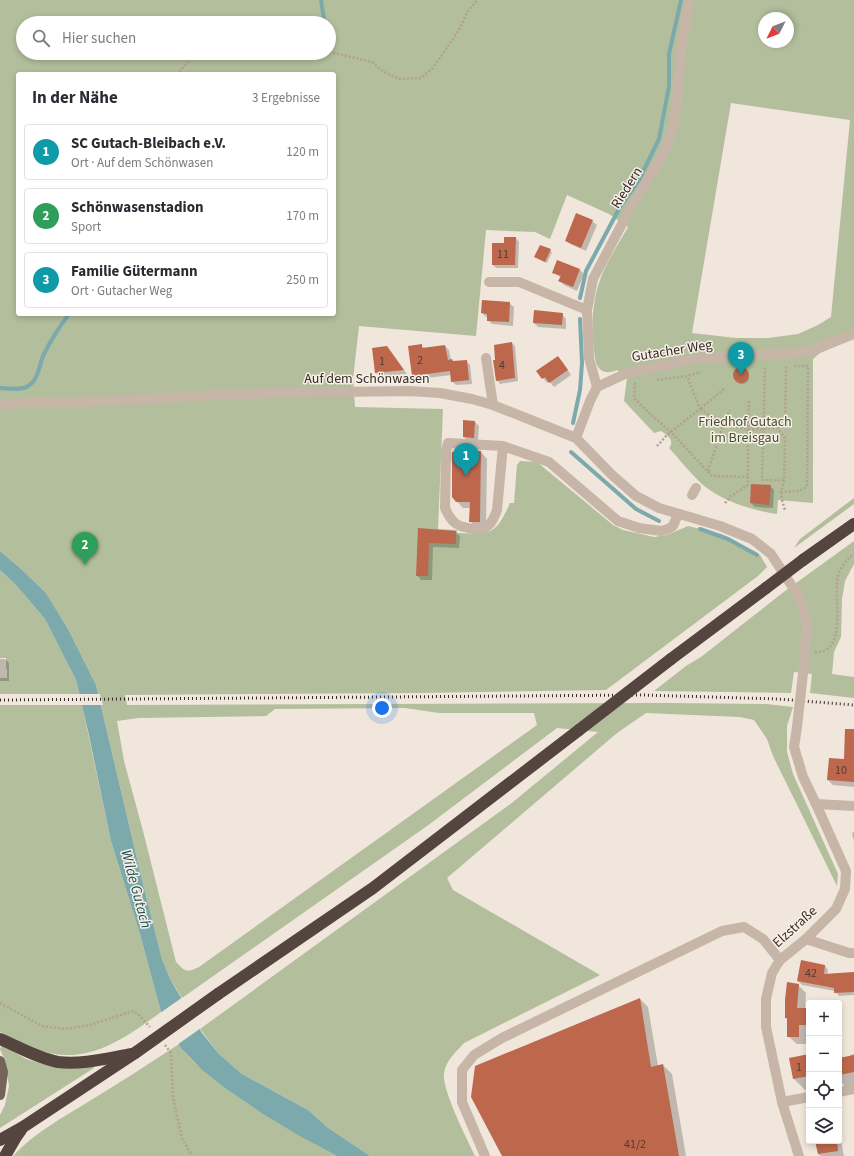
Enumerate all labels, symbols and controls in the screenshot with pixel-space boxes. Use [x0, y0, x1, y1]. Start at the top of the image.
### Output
north arrow [758, 12, 794, 48]
search box [16, 16, 336, 60]
icon: search [30, 27, 52, 49]
text: Hier suchen [62, 28, 136, 49]
text: In der Nähe [32, 86, 118, 110]
text: 3 Ergebnisse [252, 89, 320, 107]
text: SC Gutach-Bleibach e.V. [71, 133, 226, 154]
text: 1 [43, 143, 49, 161]
text: 120 m [286, 143, 319, 161]
text: Ort · Auf dem Schönwasen [71, 154, 213, 172]
street label: Riedern [606, 163, 648, 213]
text: Schönwasenstadion [71, 197, 204, 218]
text: 2 [43, 207, 49, 225]
text: 170 m [286, 207, 319, 225]
text: Sport [71, 218, 101, 236]
house number: 11 [497, 246, 509, 263]
text: Familie Gütermann [71, 261, 198, 282]
text: 3 [43, 271, 49, 289]
text: 250 m [286, 271, 319, 289]
text: Ort · Gutacher Weg [71, 282, 172, 300]
street label: Gutacher Weg [630, 335, 714, 367]
pin: 3 [728, 342, 754, 375]
house number: 2 [417, 352, 423, 369]
house number: 1 [379, 353, 385, 370]
house number: 4 [499, 357, 505, 374]
street label: Auf dem Schönwasen [304, 369, 430, 389]
park label: Friedhof Gutach im Breisgau [698, 412, 792, 448]
pin: 1 [453, 443, 479, 476]
pin: 2 [72, 532, 98, 565]
your location [372, 698, 392, 718]
house number: 10 [835, 762, 847, 779]
water label: Wilde Gutach [115, 847, 157, 931]
street label: Elzstraße [768, 902, 822, 952]
house number: 42 [805, 965, 817, 982]
map controls [806, 1000, 842, 1144]
button: + [806, 1000, 842, 1036]
button: − [806, 1036, 842, 1072]
house number: 1 [796, 1059, 802, 1076]
button: locate [806, 1072, 842, 1108]
button: layers [806, 1108, 842, 1144]
house number: 41/2 [624, 1136, 646, 1153]

